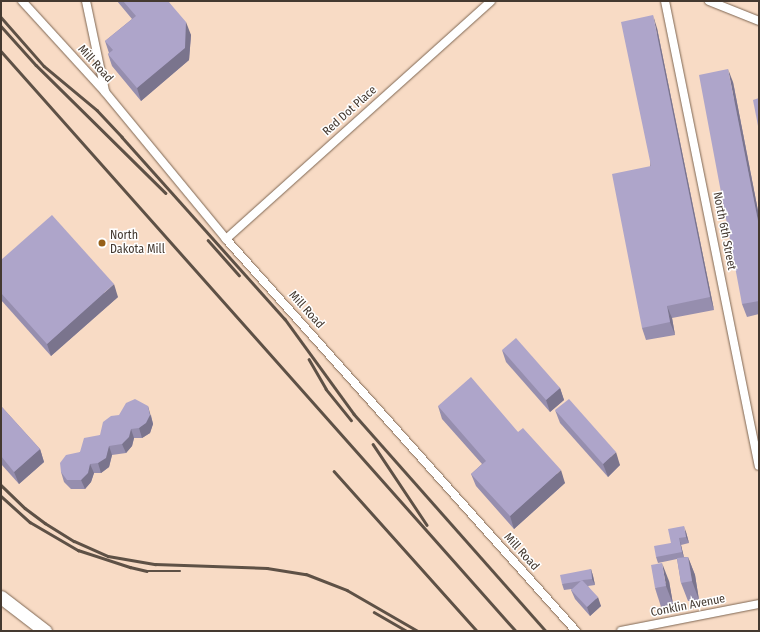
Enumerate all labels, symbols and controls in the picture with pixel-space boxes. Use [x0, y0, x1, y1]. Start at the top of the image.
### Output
street label: Mill Road [74, 42, 116, 86]
street label: Red Dot Place [320, 83, 380, 139]
street label: North 6th Street [709, 191, 739, 271]
place label: North Dakota Mill [110, 229, 165, 257]
marker: North Dakota Mill [97, 238, 107, 248]
street label: Mill Road [285, 288, 327, 332]
street label: Mill Road [500, 530, 542, 574]
street label: Conklin Avenue [650, 592, 726, 620]

